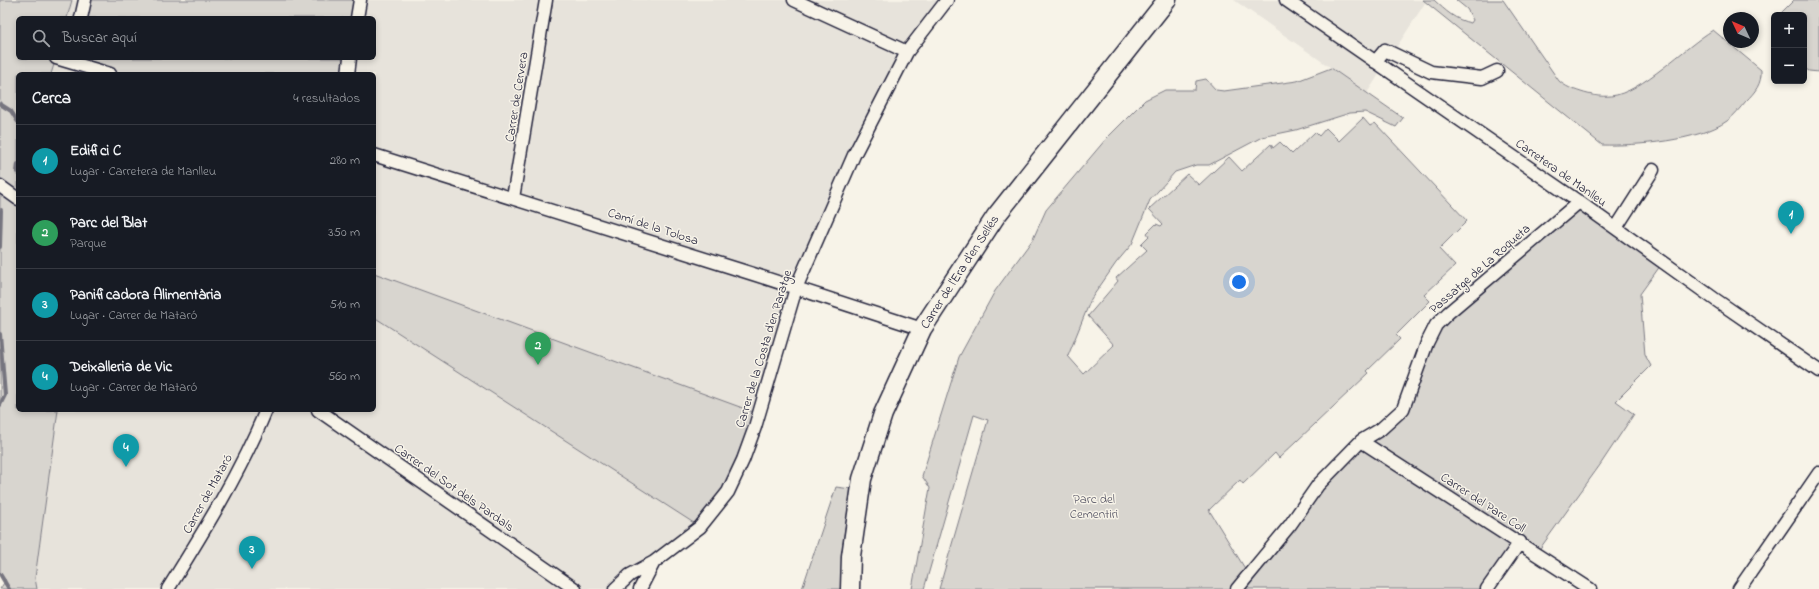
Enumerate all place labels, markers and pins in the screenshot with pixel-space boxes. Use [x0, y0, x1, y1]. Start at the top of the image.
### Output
pin: 1 [1778, 201, 1804, 234]
pin: 2 [525, 332, 551, 365]
pin: 4 [113, 434, 139, 467]
pin: 3 [239, 536, 265, 569]

